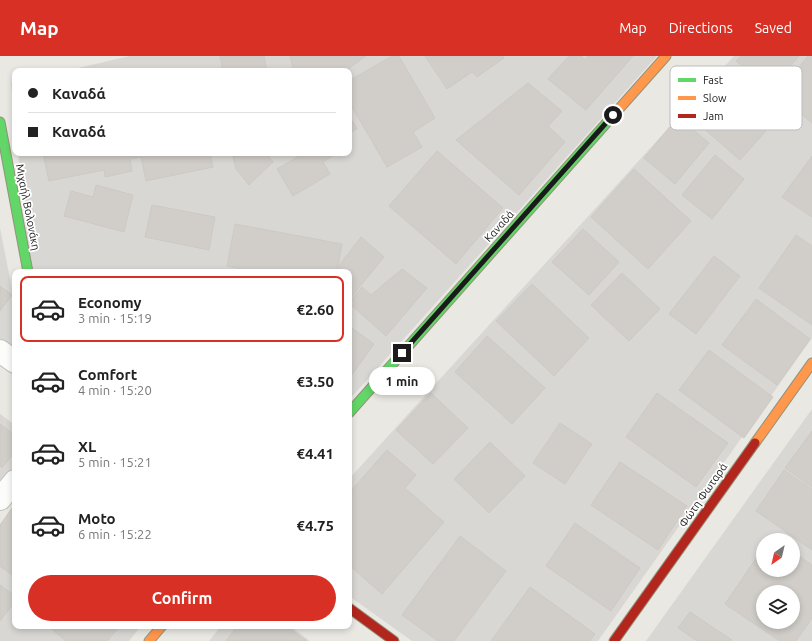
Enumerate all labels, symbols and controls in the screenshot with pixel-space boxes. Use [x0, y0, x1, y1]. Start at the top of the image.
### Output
text: Map [20, 17, 59, 39]
text: Map [619, 20, 647, 36]
text: Directions [669, 20, 733, 36]
text: Saved [755, 20, 792, 36]
legend [670, 66, 802, 130]
text: Fast [703, 74, 724, 86]
text: Καναδά [52, 85, 106, 102]
text: Slow [703, 92, 727, 104]
route start [604, 106, 622, 124]
text: Jam [703, 110, 724, 122]
text: Καναδά [52, 123, 106, 140]
street label: Μιχαήλ Βολονάκη [14, 163, 42, 251]
street label: Καναδά [482, 208, 516, 244]
icon: car [30, 291, 66, 327]
text: Economy [78, 294, 142, 311]
text: €2.60 [296, 301, 334, 318]
text: 3 min · 15:19 [78, 311, 152, 325]
route end [393, 344, 411, 362]
icon: car [30, 363, 66, 399]
text: Comfort [78, 366, 137, 383]
callout: 1 min [369, 367, 435, 395]
text: €3.50 [296, 373, 334, 390]
text: 1 min [386, 374, 418, 388]
text: 4 min · 15:20 [78, 383, 152, 397]
icon: car [30, 435, 66, 471]
text: XL [78, 438, 96, 455]
text: €4.41 [296, 445, 334, 462]
text: 5 min · 15:21 [78, 455, 152, 469]
street label: Φώτη Φωταρά [676, 460, 730, 529]
icon: car [30, 507, 66, 543]
text: Moto [78, 510, 116, 527]
text: €4.75 [296, 517, 334, 534]
text: 6 min · 15:22 [78, 527, 152, 541]
north arrow [756, 533, 800, 577]
map controls [756, 533, 800, 629]
button: Confirm [28, 575, 336, 621]
button: layers [756, 585, 800, 629]

